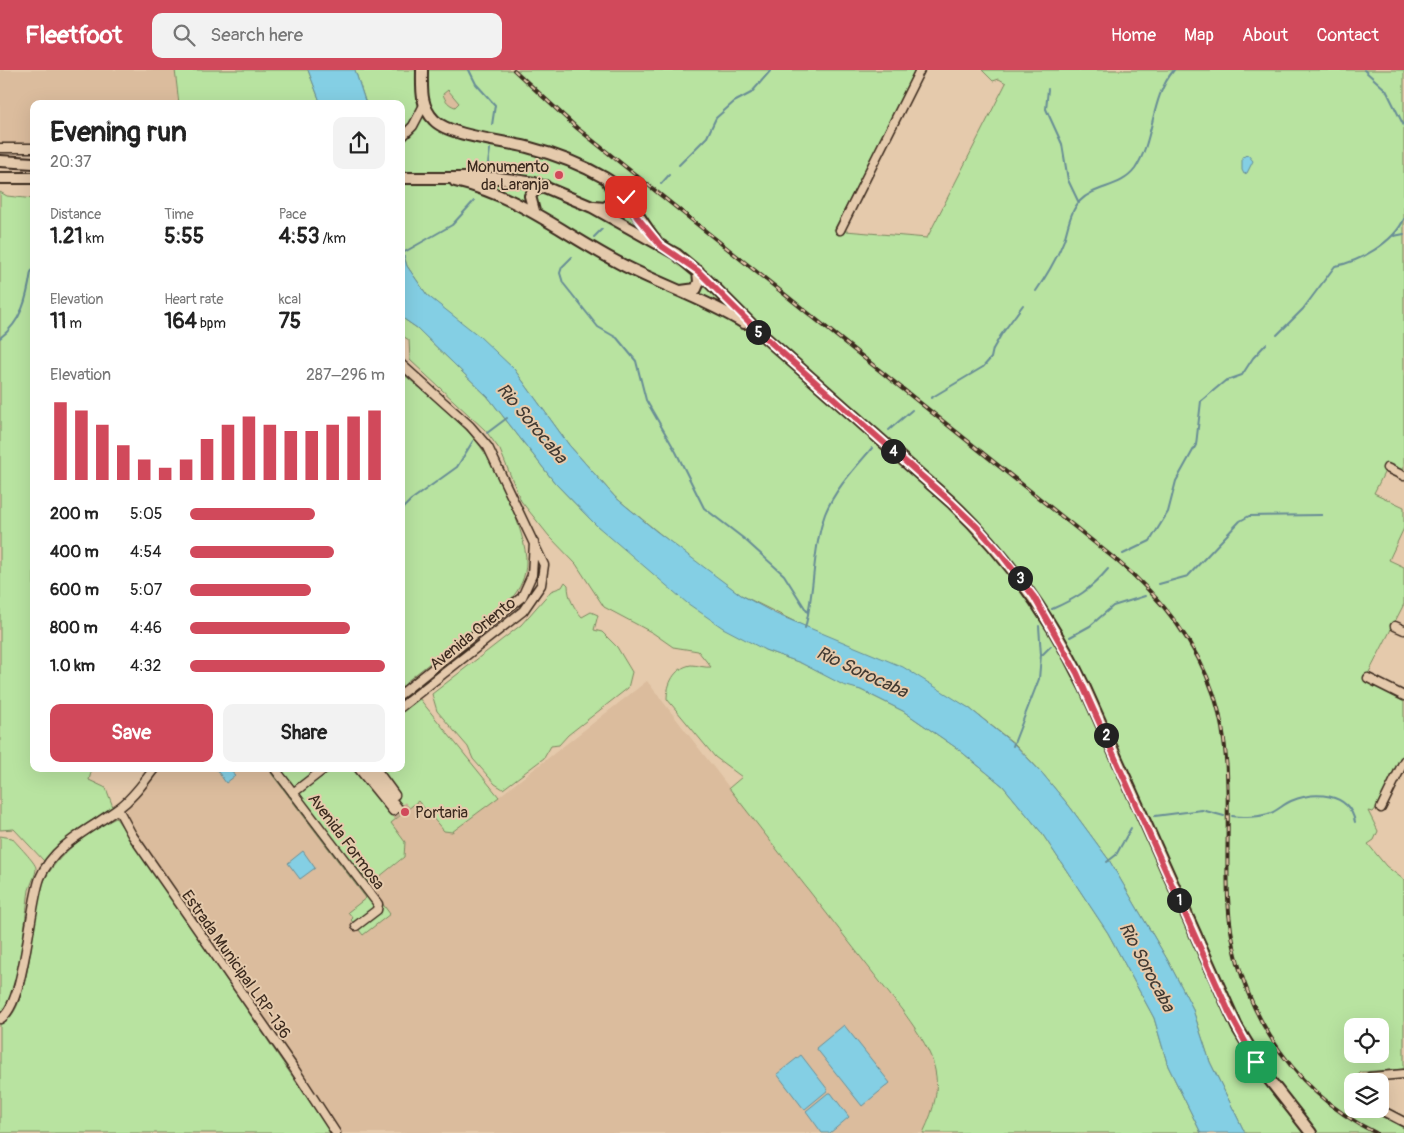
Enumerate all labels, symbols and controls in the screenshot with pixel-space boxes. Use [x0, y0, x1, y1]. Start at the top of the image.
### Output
search box [152, 13, 502, 58]
text: Fleetfoot [25, 21, 122, 50]
icon: search [170, 21, 198, 49]
text: Search here [210, 23, 303, 47]
text: Home [1111, 24, 1156, 47]
text: Map [1184, 24, 1214, 47]
text: About [1242, 24, 1288, 47]
text: Contact [1316, 24, 1379, 47]
text: Evening run [50, 115, 187, 150]
button: share [333, 117, 385, 169]
text: 20:37 [50, 152, 92, 172]
place label: Monumento da Laranja [467, 157, 549, 195]
marker: Monumento da Laranja [553, 169, 565, 181]
pin [605, 176, 647, 218]
icon: check [612, 183, 640, 211]
text: Distance [50, 206, 101, 223]
text: Time [164, 206, 194, 223]
text: Pace [279, 206, 306, 223]
text: 1.21 [50, 223, 83, 250]
text: 5:55 [164, 223, 204, 250]
text: 4:53 [279, 223, 320, 250]
text: km [83, 230, 104, 247]
text: /km [320, 230, 346, 247]
text: Elevation [50, 291, 103, 308]
text: Heart rate [164, 291, 223, 308]
text: kcal [279, 291, 301, 308]
text: 11 [50, 308, 66, 335]
text: 164 [164, 308, 197, 335]
text: 75 [279, 308, 301, 335]
text: m [66, 315, 82, 332]
text: bpm [197, 315, 226, 332]
pin: 5 [746, 320, 770, 344]
text: 5 [755, 324, 762, 341]
text: Elevation [50, 365, 111, 385]
text: 287–296 m [306, 365, 385, 385]
water label: Rio Sorocaba [491, 378, 573, 469]
pin: 4 [880, 438, 906, 464]
text: 4 [889, 443, 898, 460]
text: 200 m [50, 504, 98, 524]
text: 5:05 [130, 504, 163, 524]
text: 400 m [50, 542, 99, 562]
text: 4:54 [130, 542, 162, 562]
pin: 3 [1008, 566, 1032, 590]
text: 3 [1017, 570, 1024, 587]
text: 600 m [50, 580, 99, 600]
text: 5:07 [130, 580, 162, 600]
street label: Avenida Oriento [426, 593, 520, 675]
text: 800 m [50, 618, 98, 638]
text: 4:46 [130, 618, 162, 638]
water label: Rio Sorocaba [813, 641, 912, 704]
text: 1.0 km [50, 656, 95, 676]
text: 4:32 [130, 656, 161, 676]
button: Save [50, 704, 213, 762]
button: Share [223, 704, 385, 762]
pin: 2 [1094, 722, 1118, 748]
text: 2 [1103, 727, 1110, 744]
street label: Avenida Formosa [303, 790, 389, 894]
place label: Portaria [415, 803, 468, 823]
marker: Portaria [399, 806, 411, 818]
street label: Estrada Municipal LRP-136 [177, 886, 295, 1043]
pin: 1 [1166, 888, 1192, 912]
text: 1 [1177, 892, 1182, 909]
water label: Rio Sorocaba [1113, 919, 1180, 1017]
map controls [1344, 1018, 1389, 1118]
button: locate [1344, 1018, 1389, 1063]
pin [1235, 1041, 1277, 1083]
icon: arrive [1242, 1048, 1270, 1076]
button: layers [1344, 1073, 1389, 1118]

